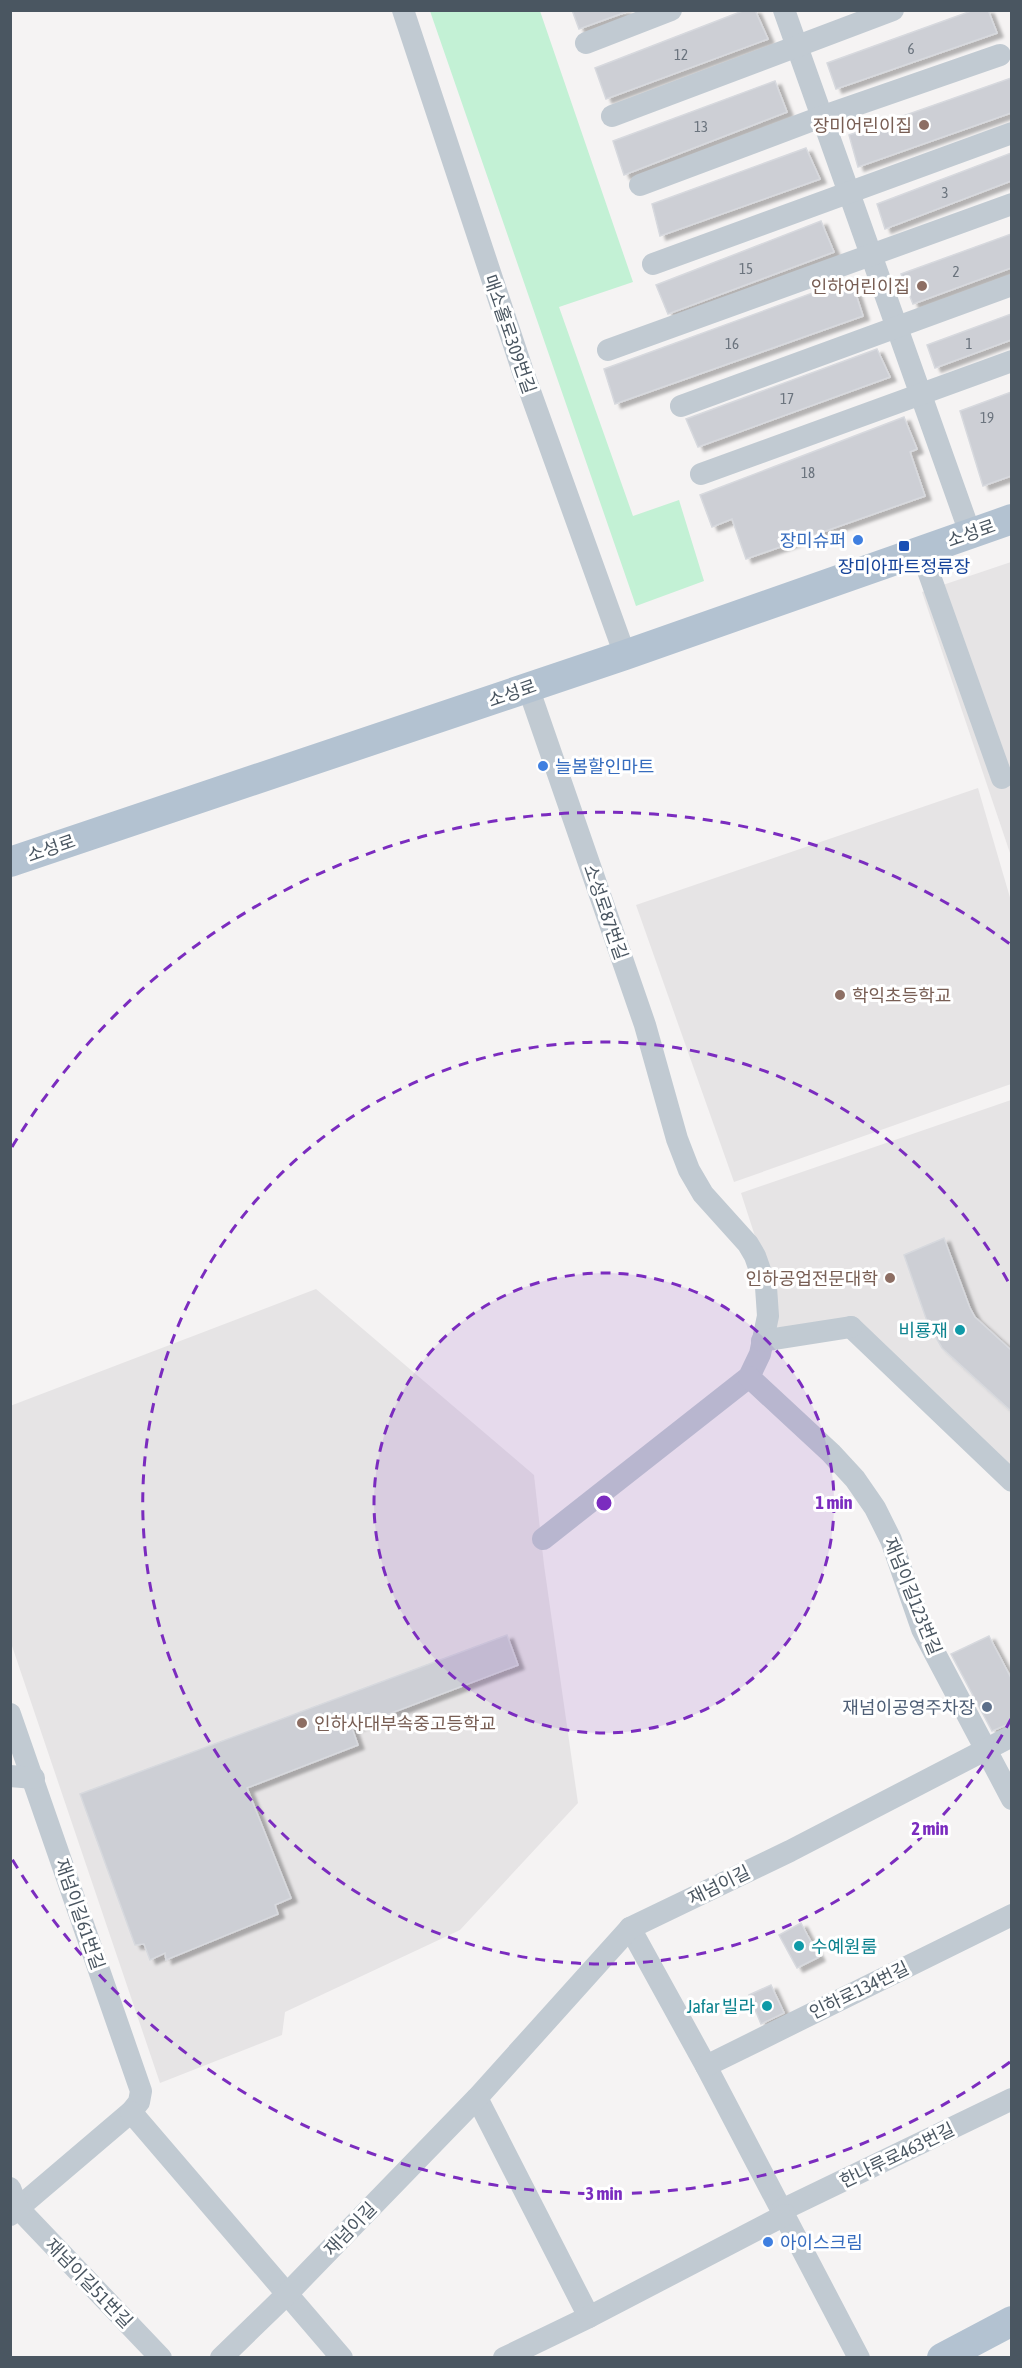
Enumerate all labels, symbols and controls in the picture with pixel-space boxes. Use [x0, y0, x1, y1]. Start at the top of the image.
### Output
house number: 6 [907, 40, 915, 57]
house number: 12 [674, 46, 688, 63]
place label: 장미어린이집 [813, 115, 912, 136]
house number: 13 [694, 118, 708, 135]
marker: 장미어린이집 [917, 118, 931, 132]
house number: 3 [941, 184, 949, 201]
house number: 15 [739, 260, 753, 277]
house number: 2 [952, 263, 960, 280]
street label: 매소홀로309번길 [480, 272, 540, 396]
place label: 인하어린이집 [811, 276, 910, 297]
marker: 인하어린이집 [915, 279, 929, 293]
house number: 16 [725, 335, 739, 352]
house number: 1 [965, 335, 973, 352]
house number: 17 [780, 390, 794, 407]
house number: 19 [980, 409, 994, 426]
house number: 18 [801, 464, 815, 481]
street label: 소성로 [944, 515, 998, 551]
place label: 장미슈퍼 [780, 530, 846, 551]
marker: 장미슈퍼 [851, 533, 865, 547]
marker: 장미아파트정류장 [897, 539, 911, 553]
place label: 장미아파트정류장 [838, 556, 970, 577]
street label: 소성로 [485, 675, 539, 711]
place label: 늘봄할인마트 [555, 756, 654, 777]
marker: 늘봄할인마트 [536, 759, 550, 773]
street label: 소성로 [24, 830, 78, 866]
street label: 소성로87번길 [580, 861, 632, 963]
place label: 학익초등학교 [852, 985, 951, 1006]
marker: 학익초등학교 [833, 988, 847, 1002]
place label: 인하공업전문대학 [746, 1268, 878, 1289]
marker: 인하공업전문대학 [883, 1271, 897, 1285]
place label: 비룡재 [898, 1320, 948, 1341]
marker: 비룡재 [953, 1323, 967, 1337]
text: 1 min [816, 1492, 853, 1513]
centre of rings [594, 1493, 614, 1513]
street label: 재넘이길123번길 [880, 1534, 946, 1658]
place label: 재넘이공영주차장 [843, 1697, 975, 1718]
marker: 재넘이공영주차장 [980, 1700, 994, 1714]
place label: 인하사대부속중고등학교 [314, 1713, 496, 1734]
marker: 인하사대부속중고등학교 [295, 1716, 309, 1730]
text: 2 min [912, 1818, 949, 1839]
street label: 재넘이길61번길 [51, 1856, 109, 1972]
street label: 재넘이길 [685, 1861, 753, 1909]
place label: 수예원룸 [811, 1936, 877, 1957]
marker: 수예원룸 [792, 1939, 806, 1953]
street label: 인하로134번길 [806, 1957, 912, 2023]
place label: Jafar 빌라 [687, 1996, 755, 2017]
marker: Jafar 빌라 [760, 1999, 774, 2013]
street label: 한나루로463번길 [836, 2118, 958, 2192]
text: 3 min [586, 2183, 623, 2204]
street label: 재넘이길 [319, 2198, 381, 2260]
place label: 아이스크림 [780, 2232, 863, 2253]
street label: 재넘이길51번길 [41, 2234, 137, 2332]
marker: 아이스크림 [761, 2235, 775, 2249]

